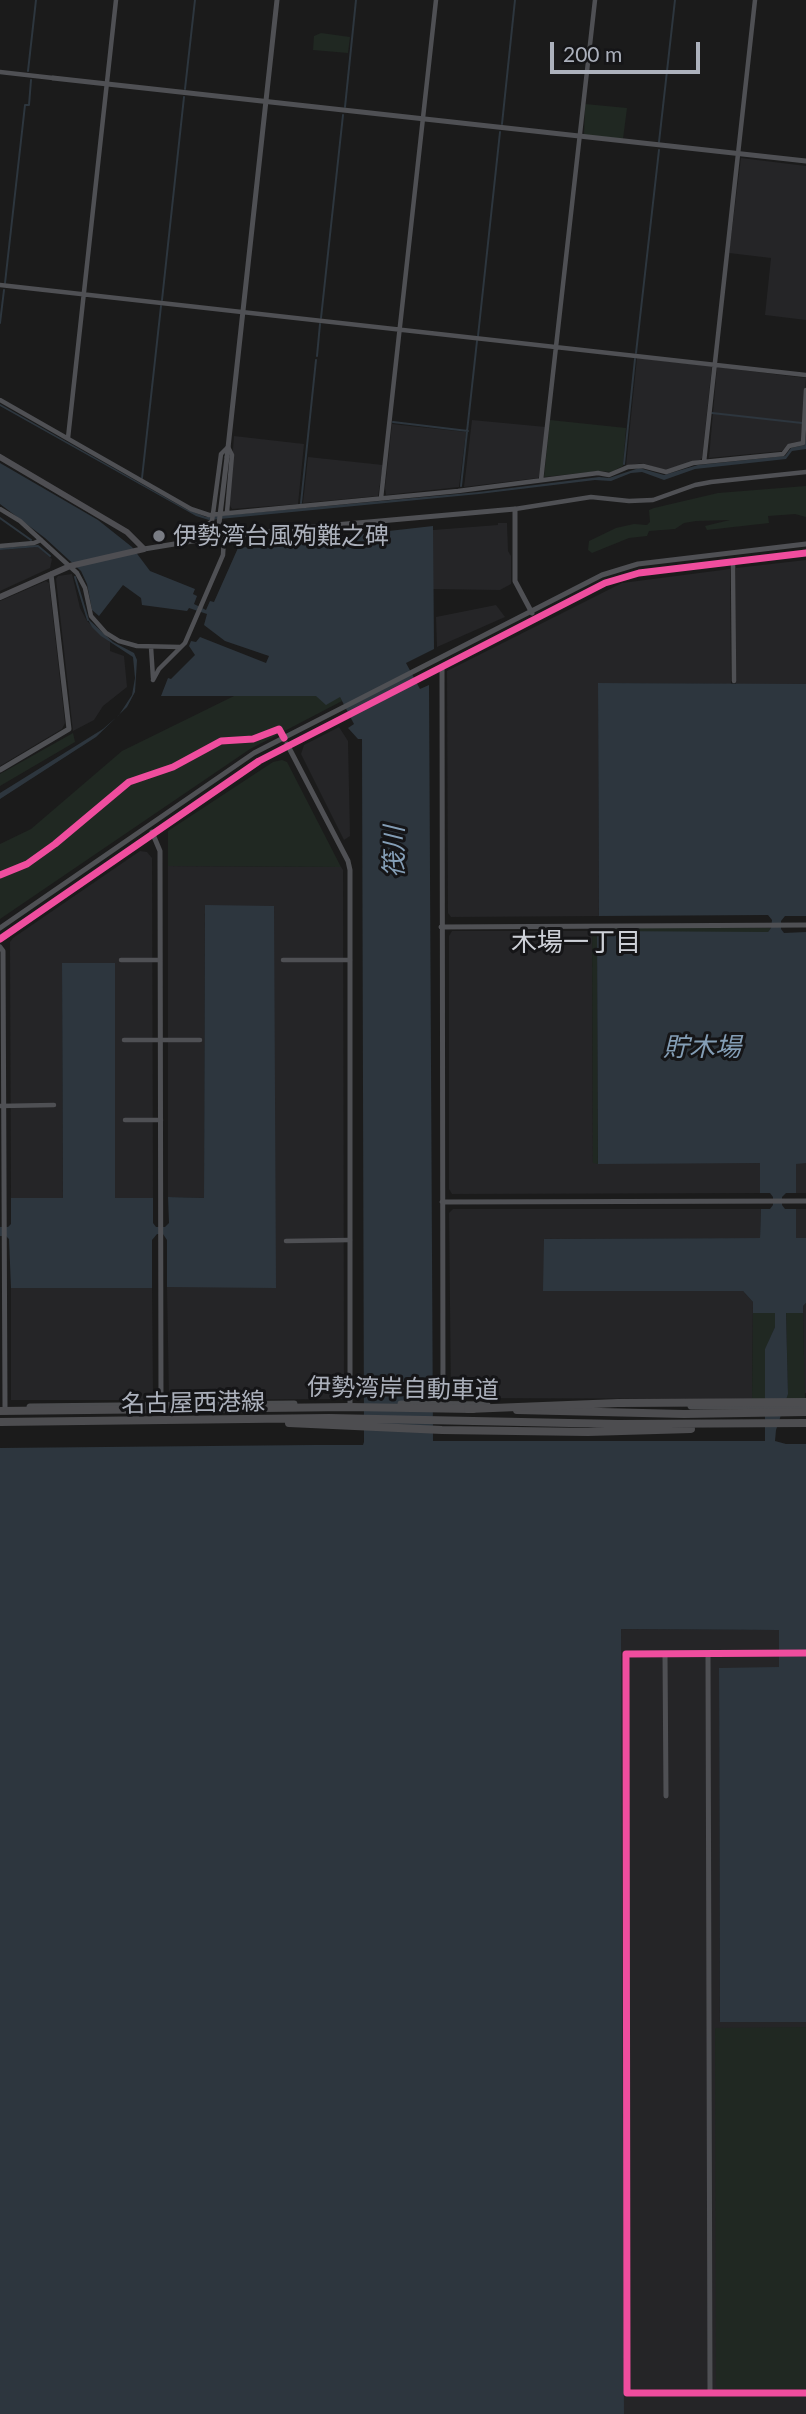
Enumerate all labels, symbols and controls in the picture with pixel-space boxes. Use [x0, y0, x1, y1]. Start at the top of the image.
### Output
scale bar [554, 28, 704, 72]
text: 200 m [563, 41, 622, 66]
place label: 伊勢湾台風殉難之碑 [173, 522, 389, 550]
marker: 伊勢湾台風殉難之碑 [151, 528, 167, 544]
water label: 筏川 [379, 826, 411, 878]
district label: 木場一丁目 [511, 927, 641, 959]
water label: 貯木場 [663, 1032, 741, 1064]
street label: 伊勢湾岸自動車道 [307, 1373, 499, 1405]
street label: 名古屋西港線 [121, 1387, 265, 1419]

